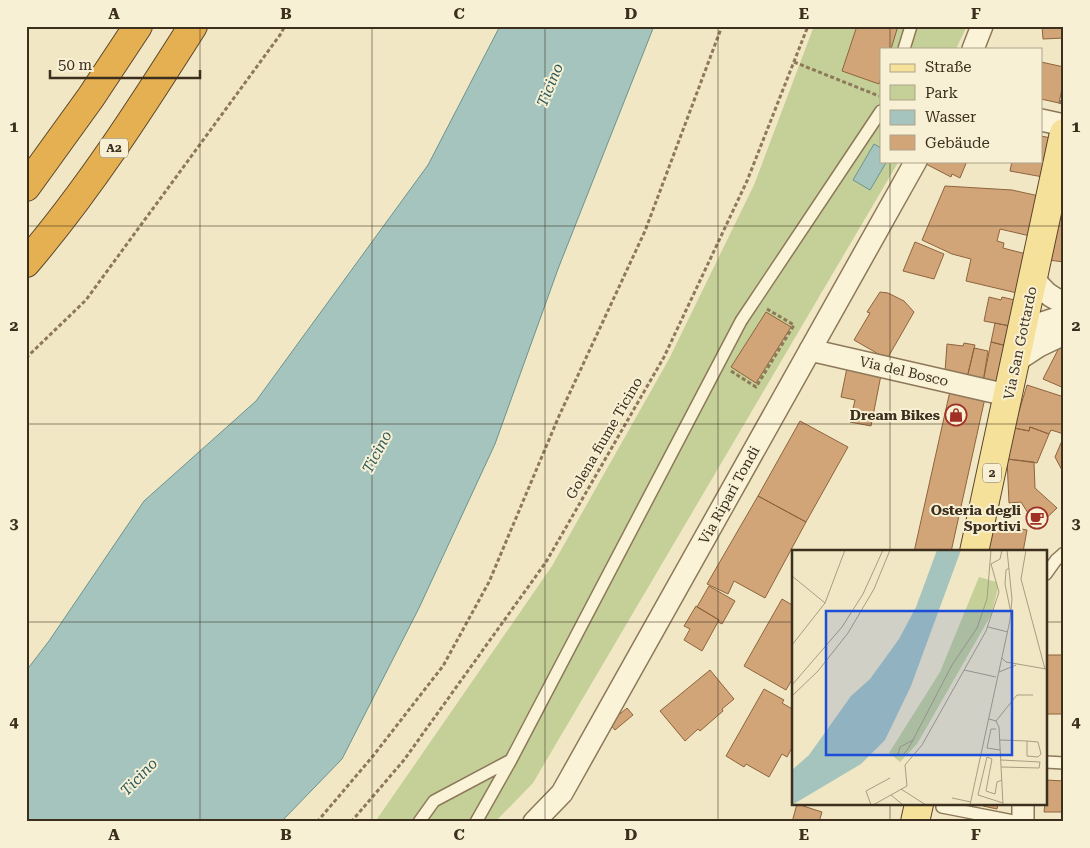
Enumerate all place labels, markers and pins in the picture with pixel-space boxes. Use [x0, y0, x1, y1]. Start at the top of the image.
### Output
shop icon: Dream Bikes [944, 403, 968, 427]
place label: Dream Bikes [850, 407, 940, 423]
place label: Osteria degli Sportivi [931, 502, 1021, 534]
cafe icon: Osteria degli Sportivi [1025, 506, 1049, 530]

